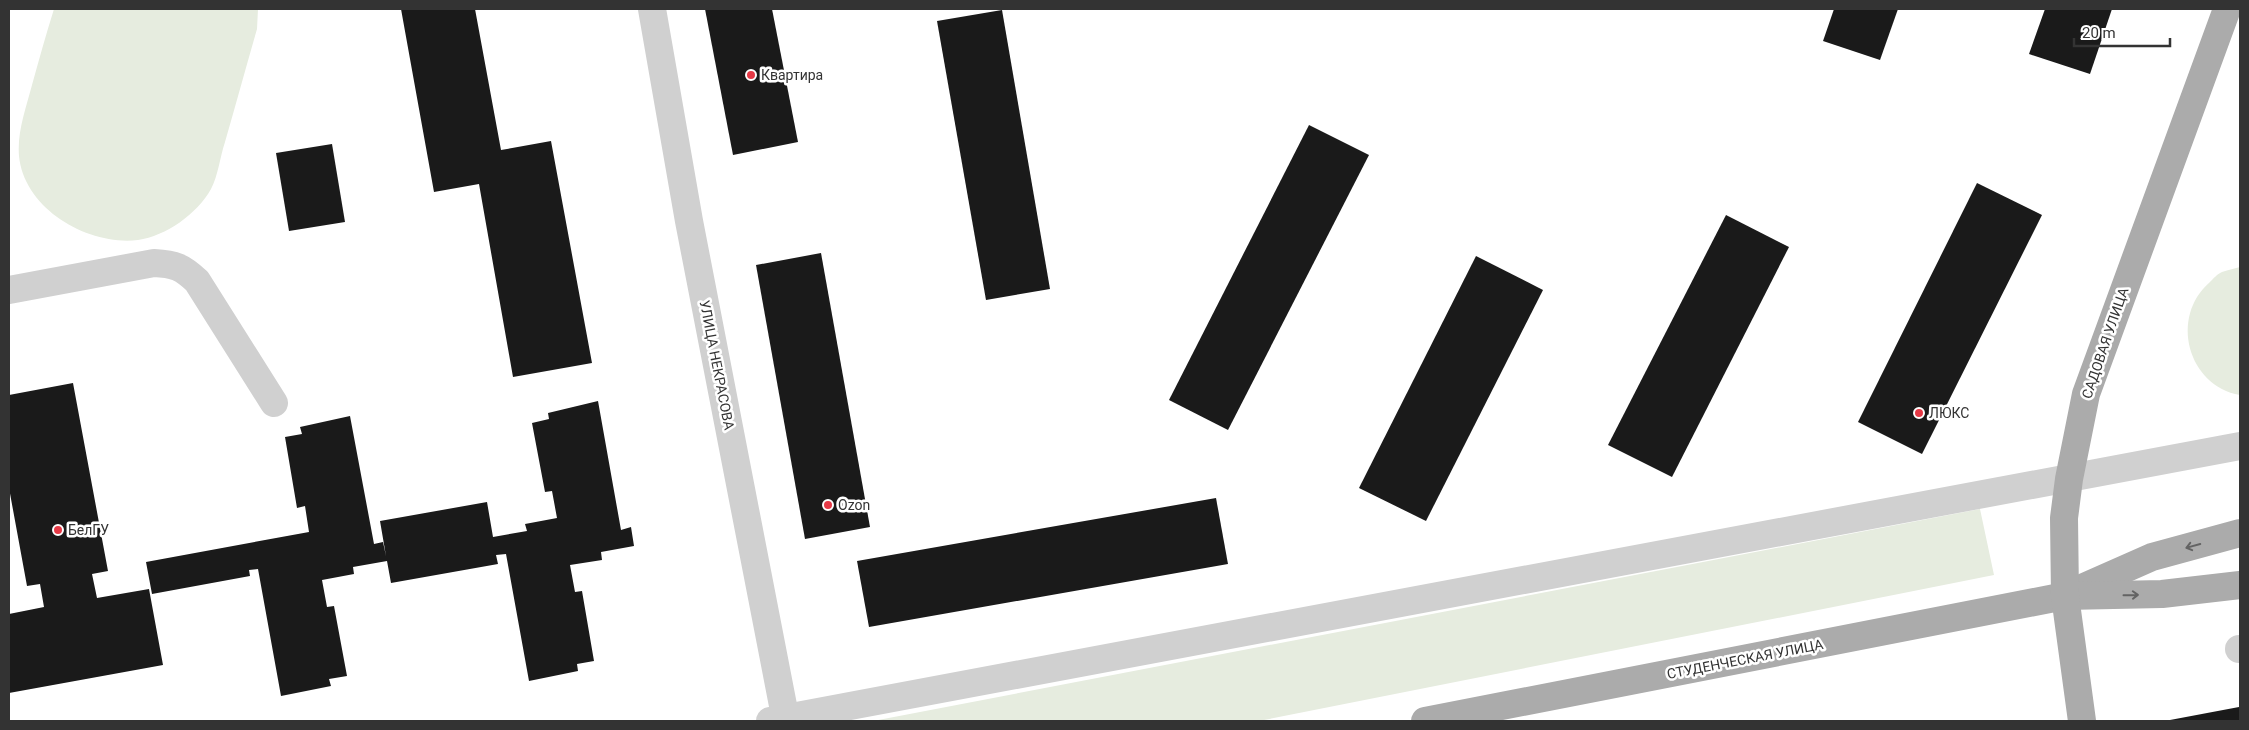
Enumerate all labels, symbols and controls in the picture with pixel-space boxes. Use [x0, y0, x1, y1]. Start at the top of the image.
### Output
scale bar [2074, 15, 2170, 47]
text: 20 m [2082, 24, 2116, 42]
place label: Квартира [761, 67, 823, 83]
marker: Квартира [745, 69, 757, 81]
street label: САДОВАЯ УЛИЦА [2078, 285, 2132, 401]
street label: УЛИЦА НЕКРАСОВА [697, 299, 737, 431]
place label: ЛЮКС [1929, 405, 1969, 421]
marker: ЛЮКС [1913, 407, 1925, 419]
place label: Ozon [838, 497, 870, 513]
marker: Ozon [822, 499, 834, 511]
place label: БелГУ [68, 522, 109, 538]
marker: БелГУ [52, 524, 64, 536]
one-way arrow [2186, 542, 2202, 551]
one-way arrow [2122, 590, 2139, 600]
street label: СТУДЕНЧЕСКАЯ УЛИЦА [1666, 636, 1824, 682]

